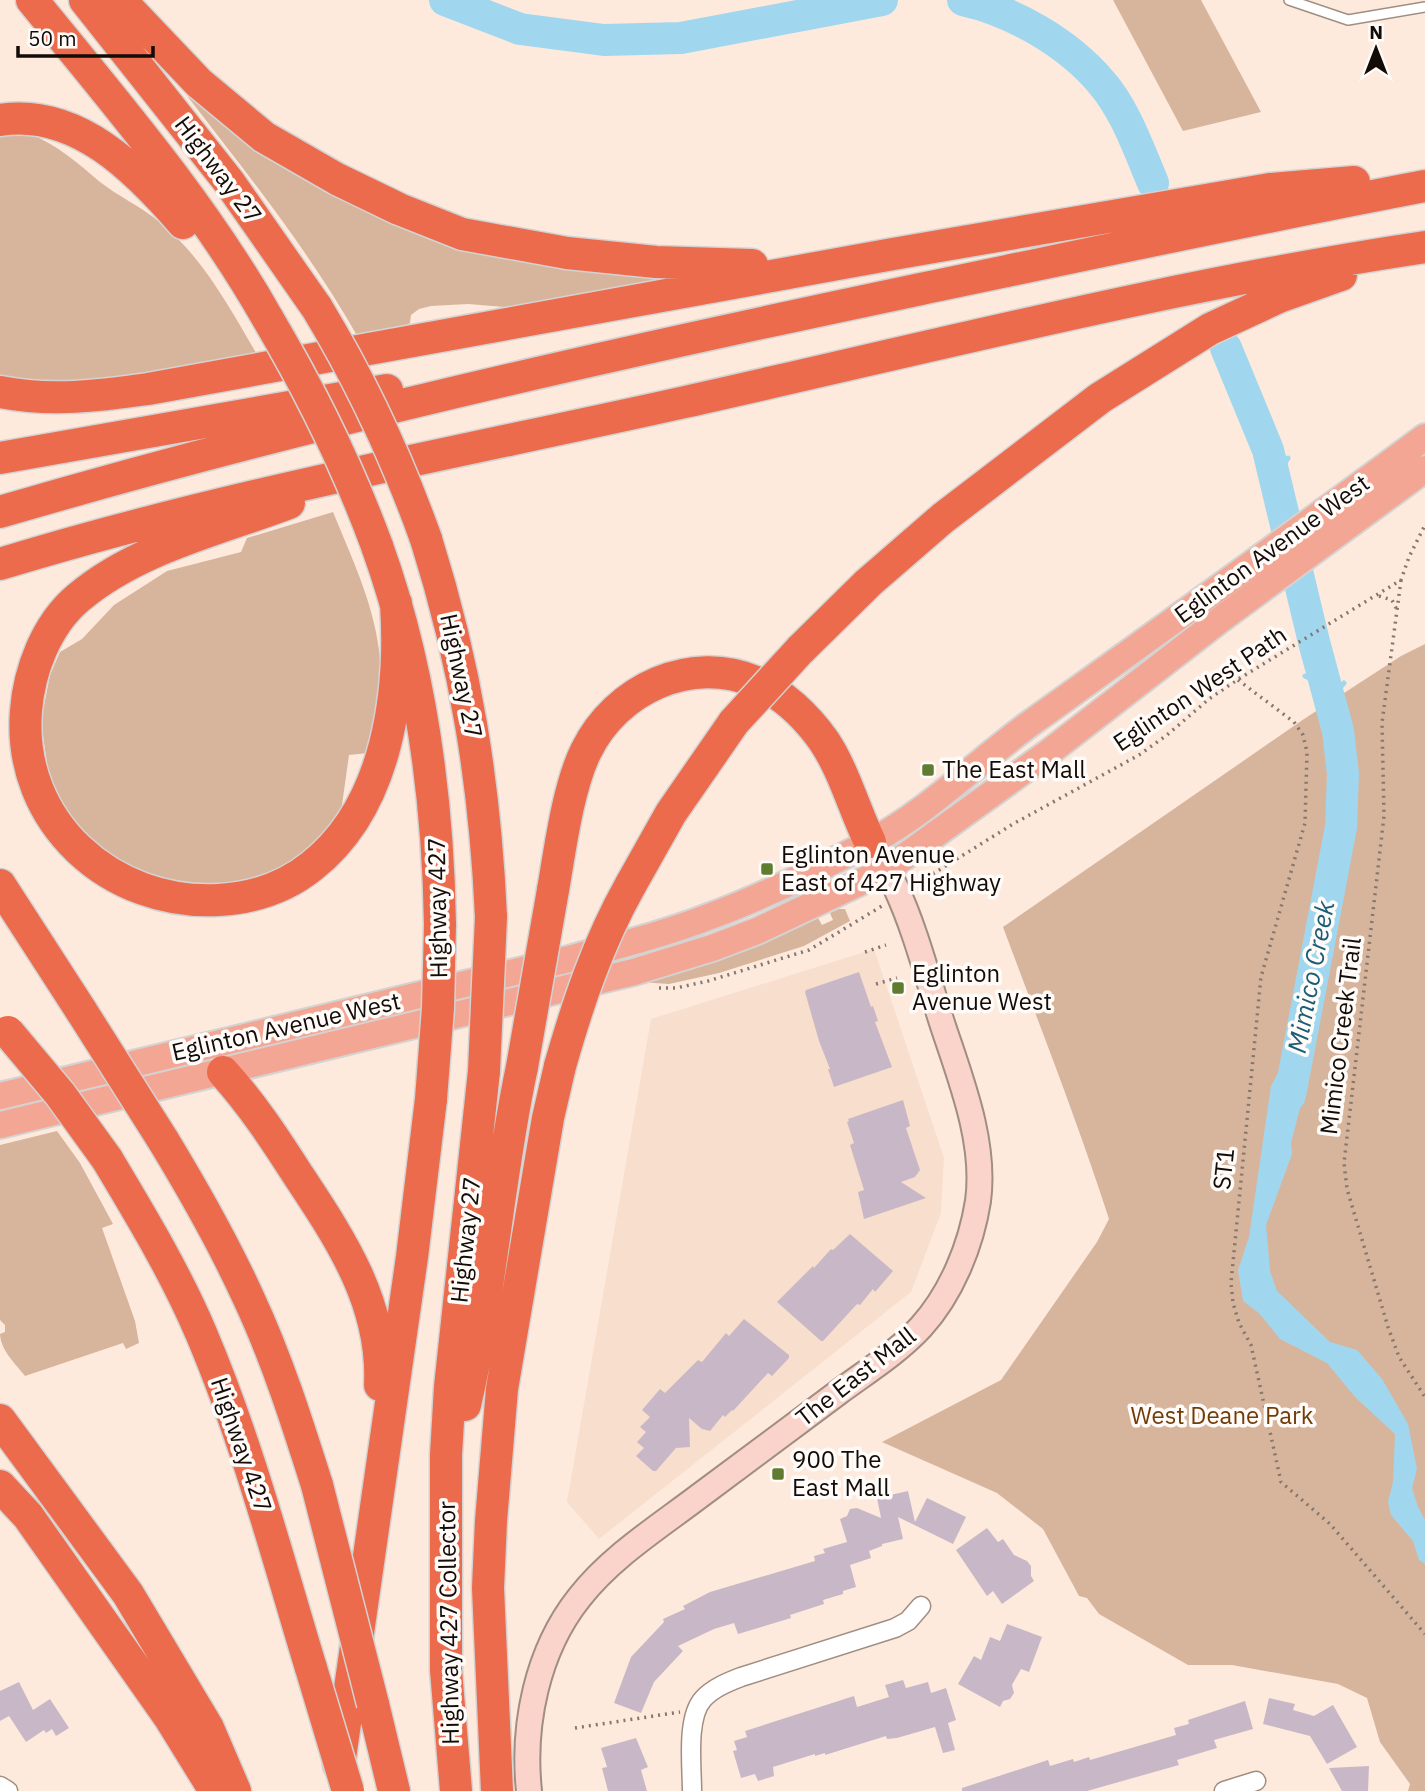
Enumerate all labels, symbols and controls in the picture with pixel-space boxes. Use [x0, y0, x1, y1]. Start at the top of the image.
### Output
scale bar [18, 14, 152, 58]
north arrow [1341, 14, 1411, 84]
text: N [1369, 20, 1383, 44]
text: 50 m [28, 24, 77, 52]
street label: Highway 27 [168, 109, 270, 230]
street label: Eglinton Avenue West [1167, 467, 1375, 630]
street label: Highway 27 [433, 611, 491, 741]
street label: Eglinton West Path [1106, 618, 1292, 758]
place label: The East Mall [942, 753, 1086, 785]
marker: The East Mall [920, 762, 936, 778]
street label: Highway 427 [420, 837, 454, 979]
place label: Eglinton Avenue East of 427 Highway [781, 838, 1001, 898]
marker: Eglinton Avenue East of 427 Highway [759, 861, 775, 877]
water label: Mimico Creek [1279, 897, 1342, 1056]
street label: Mimico Creek Trail [1312, 935, 1368, 1136]
place label: Eglinton Avenue West [912, 957, 1052, 1017]
marker: Eglinton Avenue West [890, 980, 906, 996]
street label: Eglinton Avenue West [168, 984, 403, 1068]
street label: ST1 [1205, 1146, 1241, 1191]
street label: Highway 27 [442, 1175, 488, 1304]
street label: The East Mall [789, 1319, 922, 1433]
street label: Highway 427 [204, 1373, 280, 1516]
park label: West Deane Park [1131, 1399, 1314, 1431]
place label: 900 The East Mall [792, 1443, 890, 1503]
marker: 900 The East Mall [770, 1466, 786, 1482]
street label: Highway 427 Collector [430, 1501, 466, 1745]

